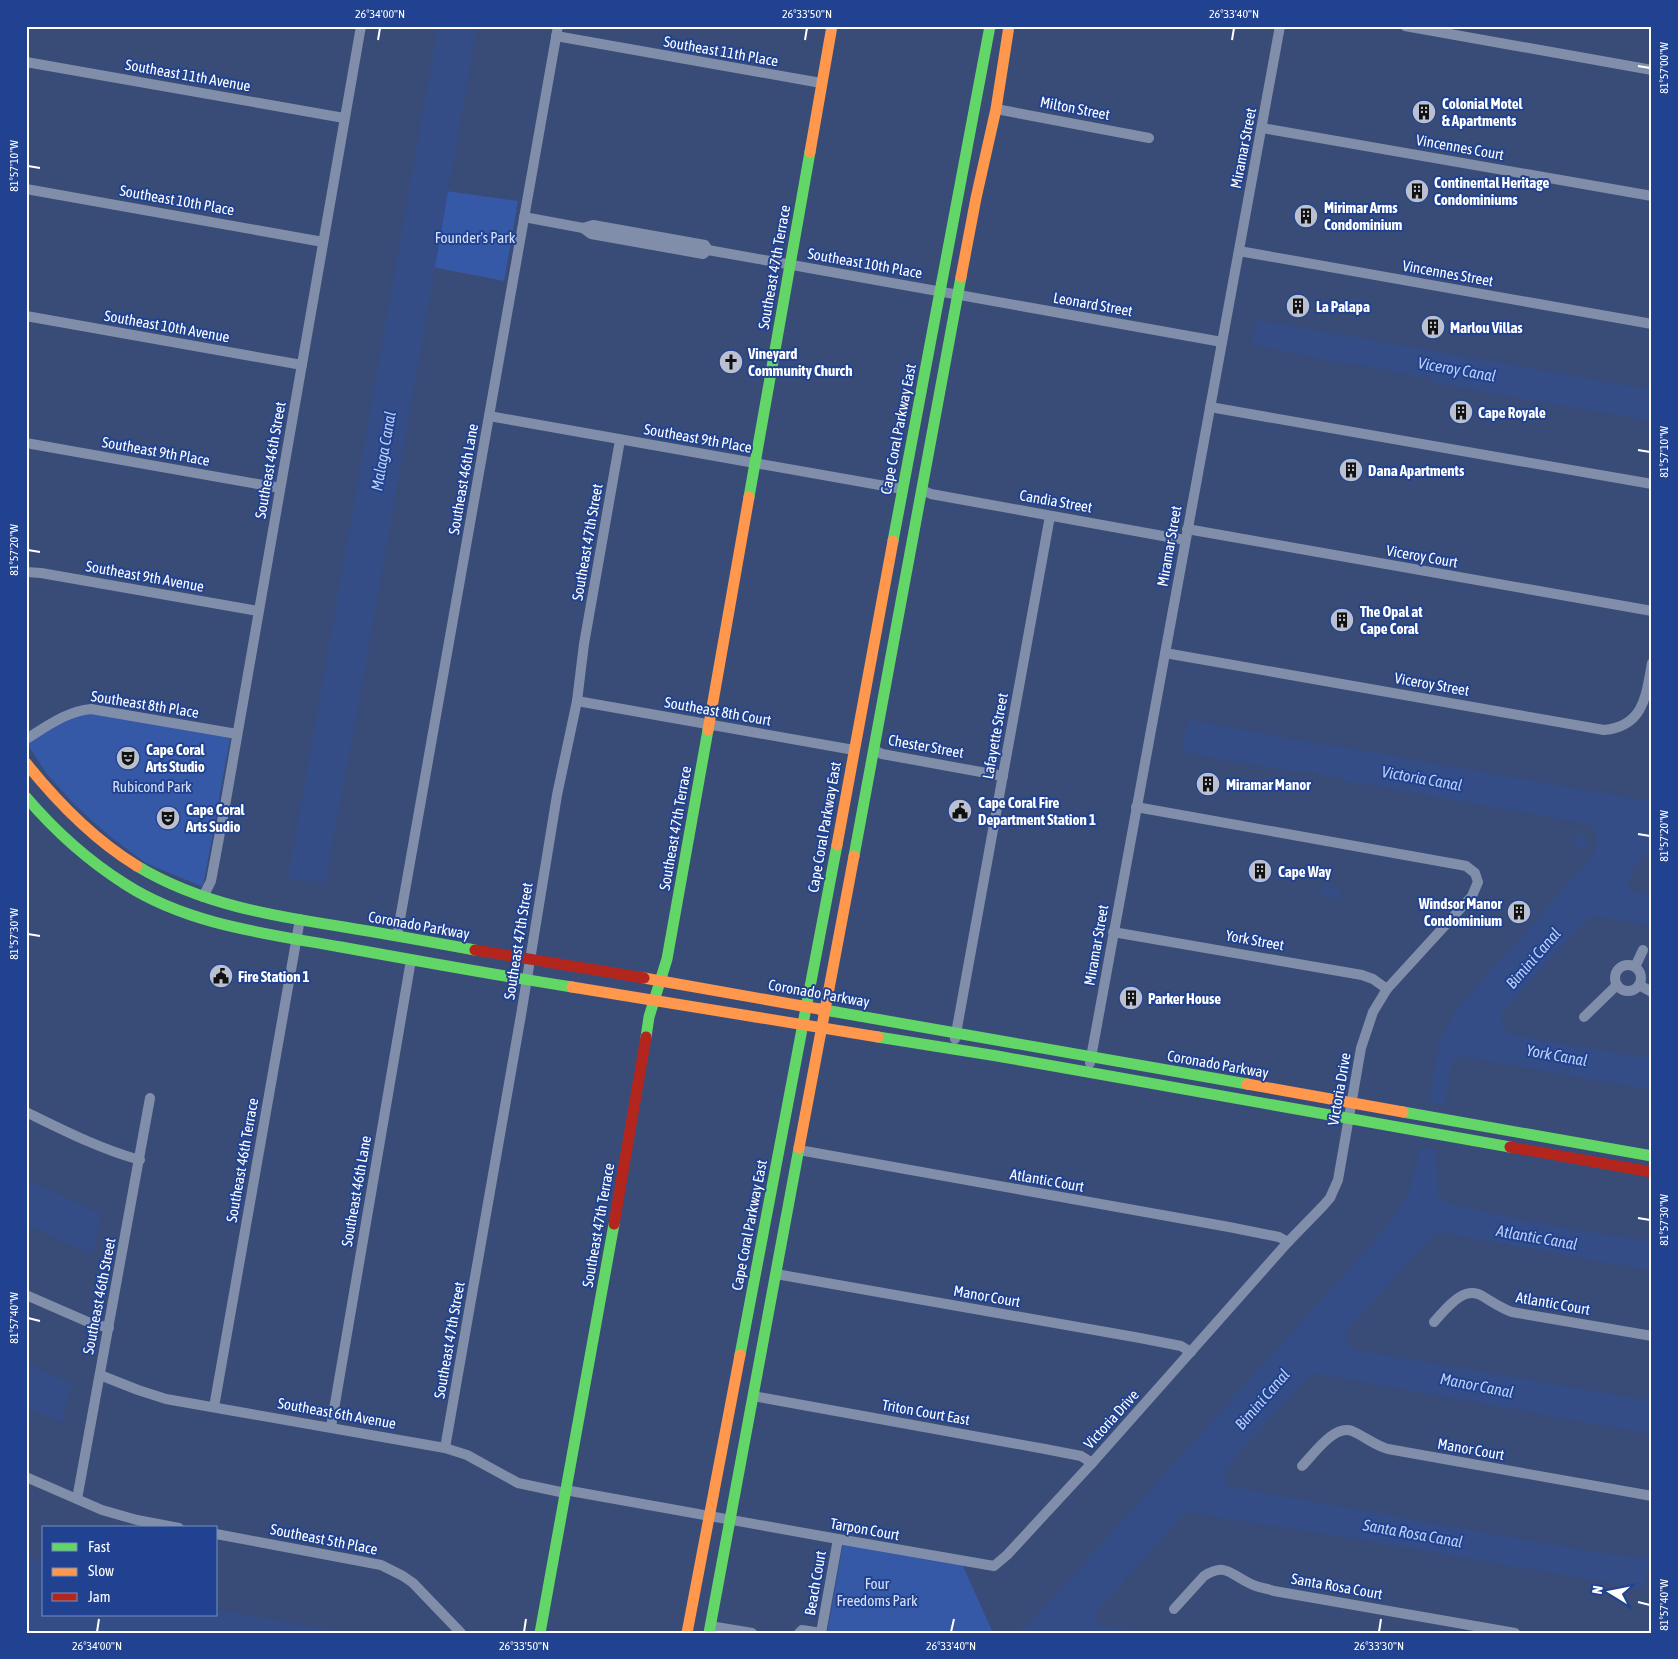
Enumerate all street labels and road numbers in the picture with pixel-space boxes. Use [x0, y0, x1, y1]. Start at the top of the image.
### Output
street label: Southeast 11th Place [662, 33, 780, 69]
street label: Southeast 11th Avenue [124, 56, 252, 94]
street label: Milton Street [1039, 93, 1111, 123]
street label: Miramar Street [1227, 106, 1259, 190]
street label: Vincennes Court [1415, 131, 1505, 163]
street label: Southeast 10th Place [118, 182, 236, 218]
street label: Southeast 47th Terrace [755, 203, 793, 330]
street label: Southeast 10th Place [806, 245, 924, 281]
street label: Vincennes Street [1401, 257, 1495, 289]
street label: Leonard Street [1052, 289, 1134, 319]
street label: Southeast 10th Avenue [103, 307, 231, 345]
street label: Cape Coral Parkway East [877, 362, 919, 496]
street label: Southeast 46th Street [251, 400, 289, 520]
street label: Southeast 9th Place [643, 420, 753, 456]
street label: Southeast 46th Lane [445, 422, 481, 536]
street label: Southeast 9th Place [101, 433, 211, 469]
street label: Southeast 47th Street [568, 482, 606, 602]
street label: Candia Street [1018, 486, 1094, 516]
street label: Miramar Street [1154, 504, 1184, 588]
street label: Viceroy Court [1385, 541, 1459, 571]
street label: Southeast 9th Avenue [84, 557, 206, 595]
street label: Viceroy Street [1393, 669, 1471, 699]
street label: Southeast 8th Place [90, 687, 200, 721]
street label: Lafayette Street [979, 692, 1011, 780]
street label: Southeast 8th Court [663, 693, 773, 729]
street label: Chester Street [887, 731, 965, 761]
street label: Cape Coral Parkway East [804, 760, 844, 894]
street label: Southeast 47th Terrace [656, 764, 694, 891]
street label: Southeast 47th Street [500, 881, 536, 1001]
street label: Miramar Street [1081, 903, 1111, 987]
street label: Coronado Parkway [367, 908, 471, 942]
street label: York Street [1225, 927, 1285, 953]
street label: Coronado Parkway [767, 976, 871, 1010]
street label: Coronado Parkway [1166, 1047, 1270, 1081]
street label: Victoria Drive [1324, 1051, 1354, 1127]
street label: Southeast 46th Terrace [223, 1096, 261, 1223]
street label: Southeast 46th Lane [338, 1134, 374, 1248]
street label: Cape Coral Parkway East [728, 1158, 770, 1292]
street label: Southeast 47th Terrace [579, 1161, 617, 1288]
street label: Atlantic Court [1009, 1165, 1085, 1195]
street label: Southeast 46th Street [79, 1236, 119, 1356]
street label: Southeast 47th Street [430, 1280, 468, 1400]
street label: Manor Court [952, 1282, 1022, 1310]
street label: Atlantic Court [1515, 1288, 1591, 1318]
street label: Victoria Drive [1080, 1386, 1142, 1452]
street label: Southeast 6th Avenue [276, 1394, 398, 1432]
street label: Triton Court East [881, 1396, 971, 1428]
street label: Manor Court [1436, 1435, 1506, 1463]
street label: Tarpon Court [829, 1515, 901, 1543]
street label: Southeast 5th Place [269, 1520, 379, 1558]
street label: Beach Court [801, 1549, 829, 1617]
street label: Santa Rosa Court [1290, 1570, 1384, 1602]

